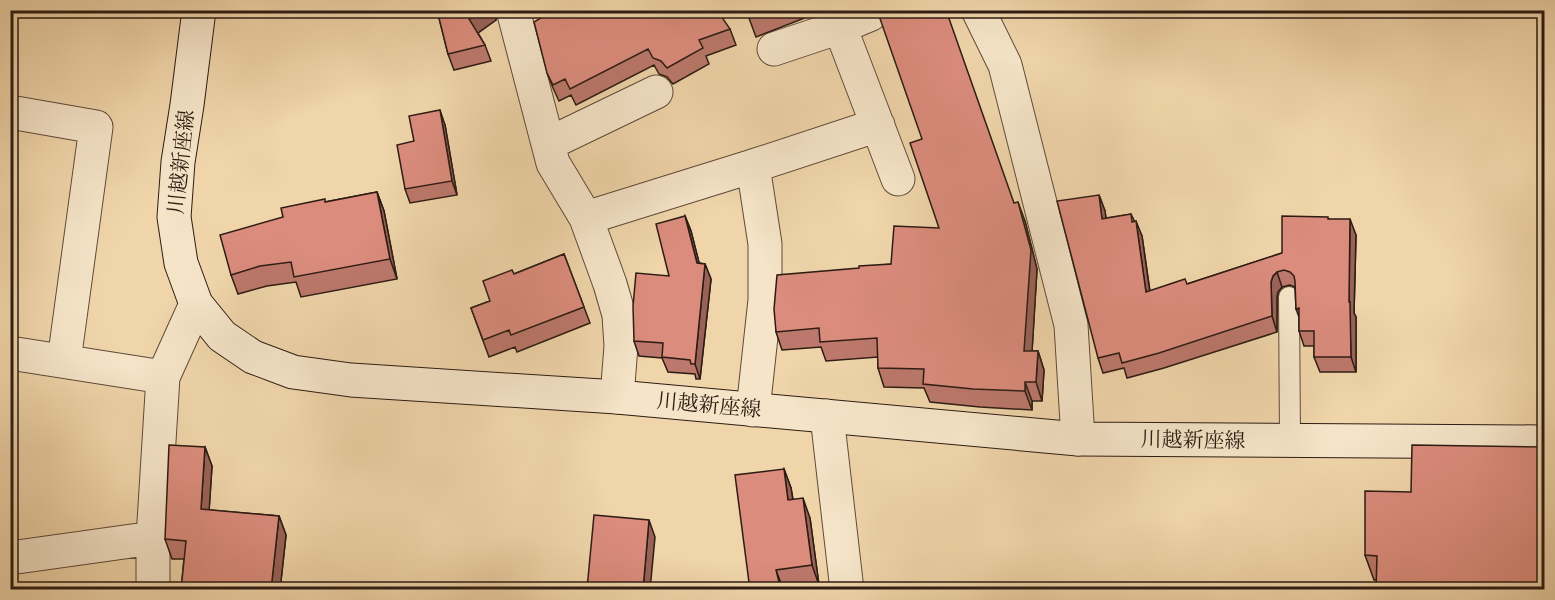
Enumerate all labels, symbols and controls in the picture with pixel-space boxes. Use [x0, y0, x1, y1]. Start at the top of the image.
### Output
street label: 川越新座線 [162, 108, 199, 216]
street label: 川越新座線 [656, 386, 763, 423]
street label: 川越新座線 [1140, 425, 1246, 454]

